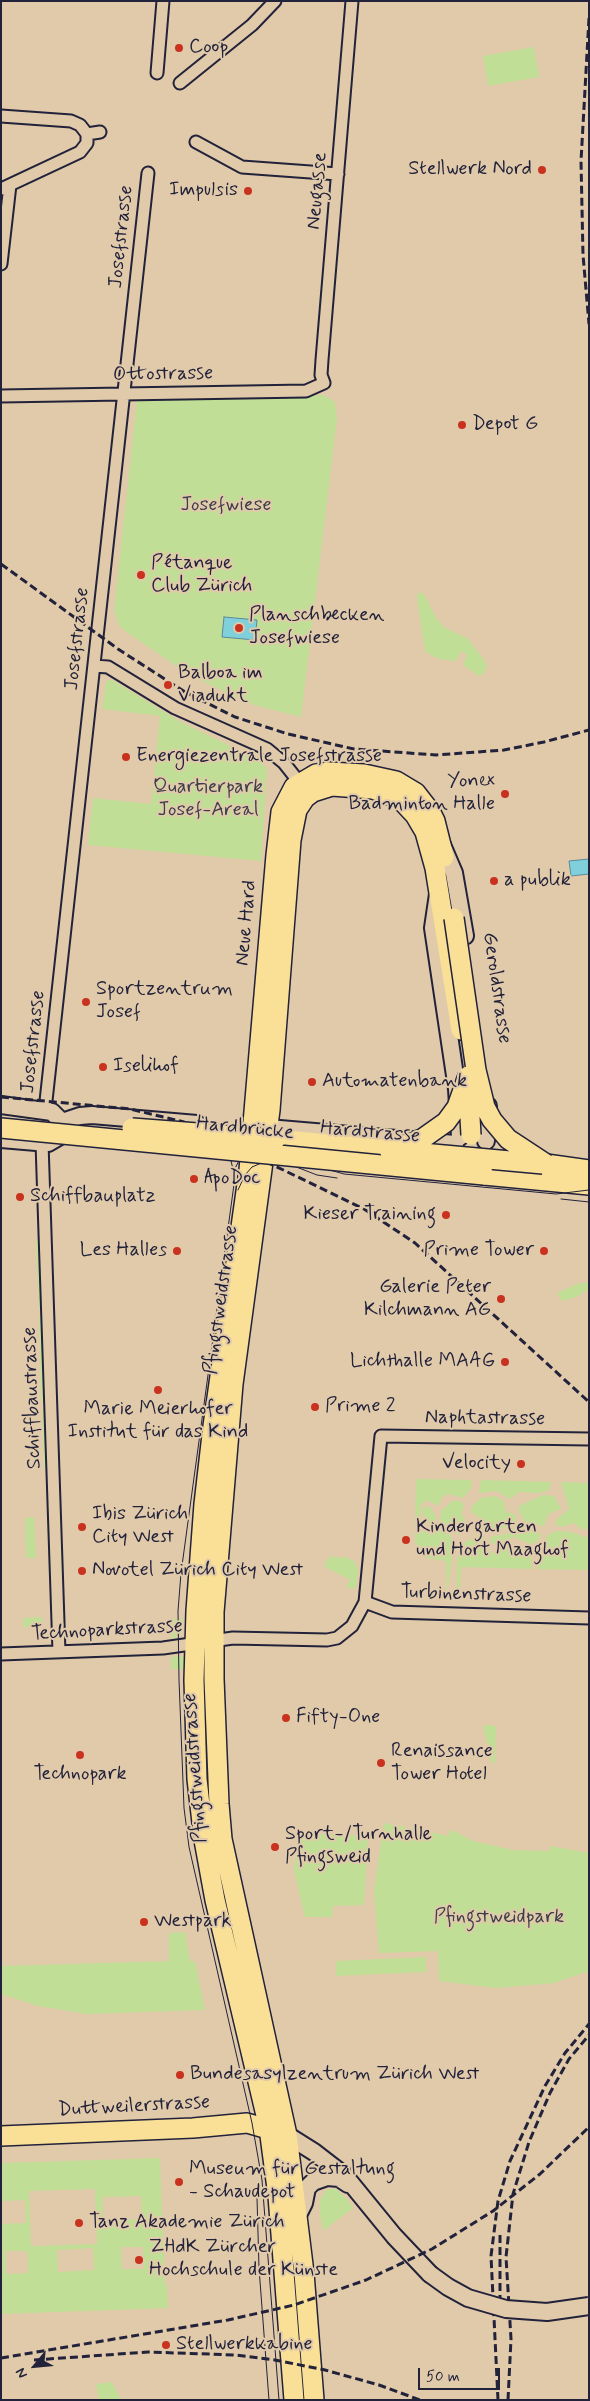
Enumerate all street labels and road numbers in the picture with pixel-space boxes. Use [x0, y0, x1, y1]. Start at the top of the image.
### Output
street label: Neugasse [303, 151, 333, 231]
street label: Josefstrasse [105, 184, 139, 290]
street label: Ottostrasse [113, 362, 213, 388]
street label: Josefstrasse [61, 586, 95, 692]
street label: Neue Hard [231, 879, 263, 967]
street label: Geroldstrasse [476, 931, 516, 1045]
street label: Josefstrasse [17, 989, 51, 1095]
street label: Hardbrücke [195, 1112, 295, 1146]
street label: Hardstrasse [319, 1117, 421, 1149]
street label: Pfingstweidstrasse [200, 1224, 244, 1376]
street label: Schiffbaustrasse [19, 1326, 47, 1470]
street label: Naphtastrasse [425, 1406, 545, 1432]
street label: Turbinenstrasse [400, 1581, 532, 1609]
street label: Technoparkstrasse [31, 1615, 183, 1647]
street label: Pfingstweidstrasse [179, 1692, 213, 1844]
street label: Duttweilerstrasse [57, 2091, 211, 2123]

